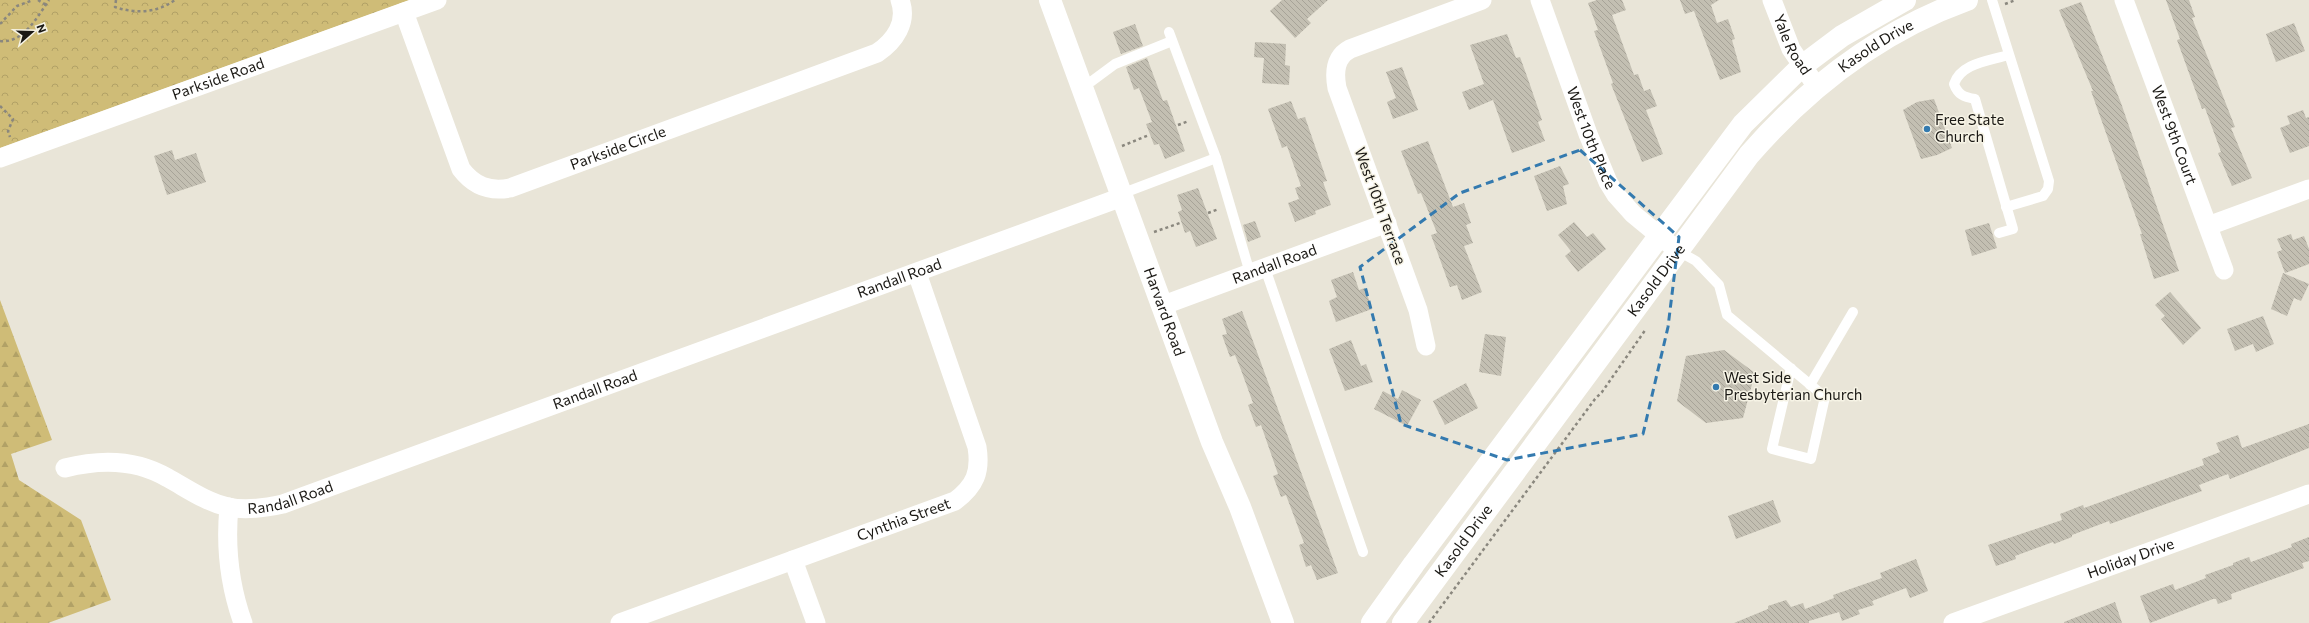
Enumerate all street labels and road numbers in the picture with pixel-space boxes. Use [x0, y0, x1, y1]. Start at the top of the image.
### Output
street label: Yale Road [1770, 11, 1816, 78]
street label: Kasold Drive [1834, 15, 1916, 76]
street label: Parkside Road [169, 53, 266, 103]
street label: West 9th Court [2148, 83, 2202, 187]
street label: West 10th Place [1564, 84, 1620, 192]
street label: Parkside Circle [567, 121, 668, 173]
street label: West 10th Terrace [1351, 145, 1410, 267]
street label: Randall Road [1230, 240, 1319, 287]
street label: Kasold Drive [1623, 240, 1688, 320]
street label: Randall Road [854, 254, 944, 301]
street label: Harvard Road [1141, 265, 1190, 358]
street label: Randall Road [550, 365, 639, 413]
street label: Randall Road [247, 477, 335, 517]
street label: Cynthia Street [854, 493, 953, 544]
street label: Kasold Drive [1430, 501, 1495, 580]
street label: Holiday Drive [2084, 534, 2176, 582]

